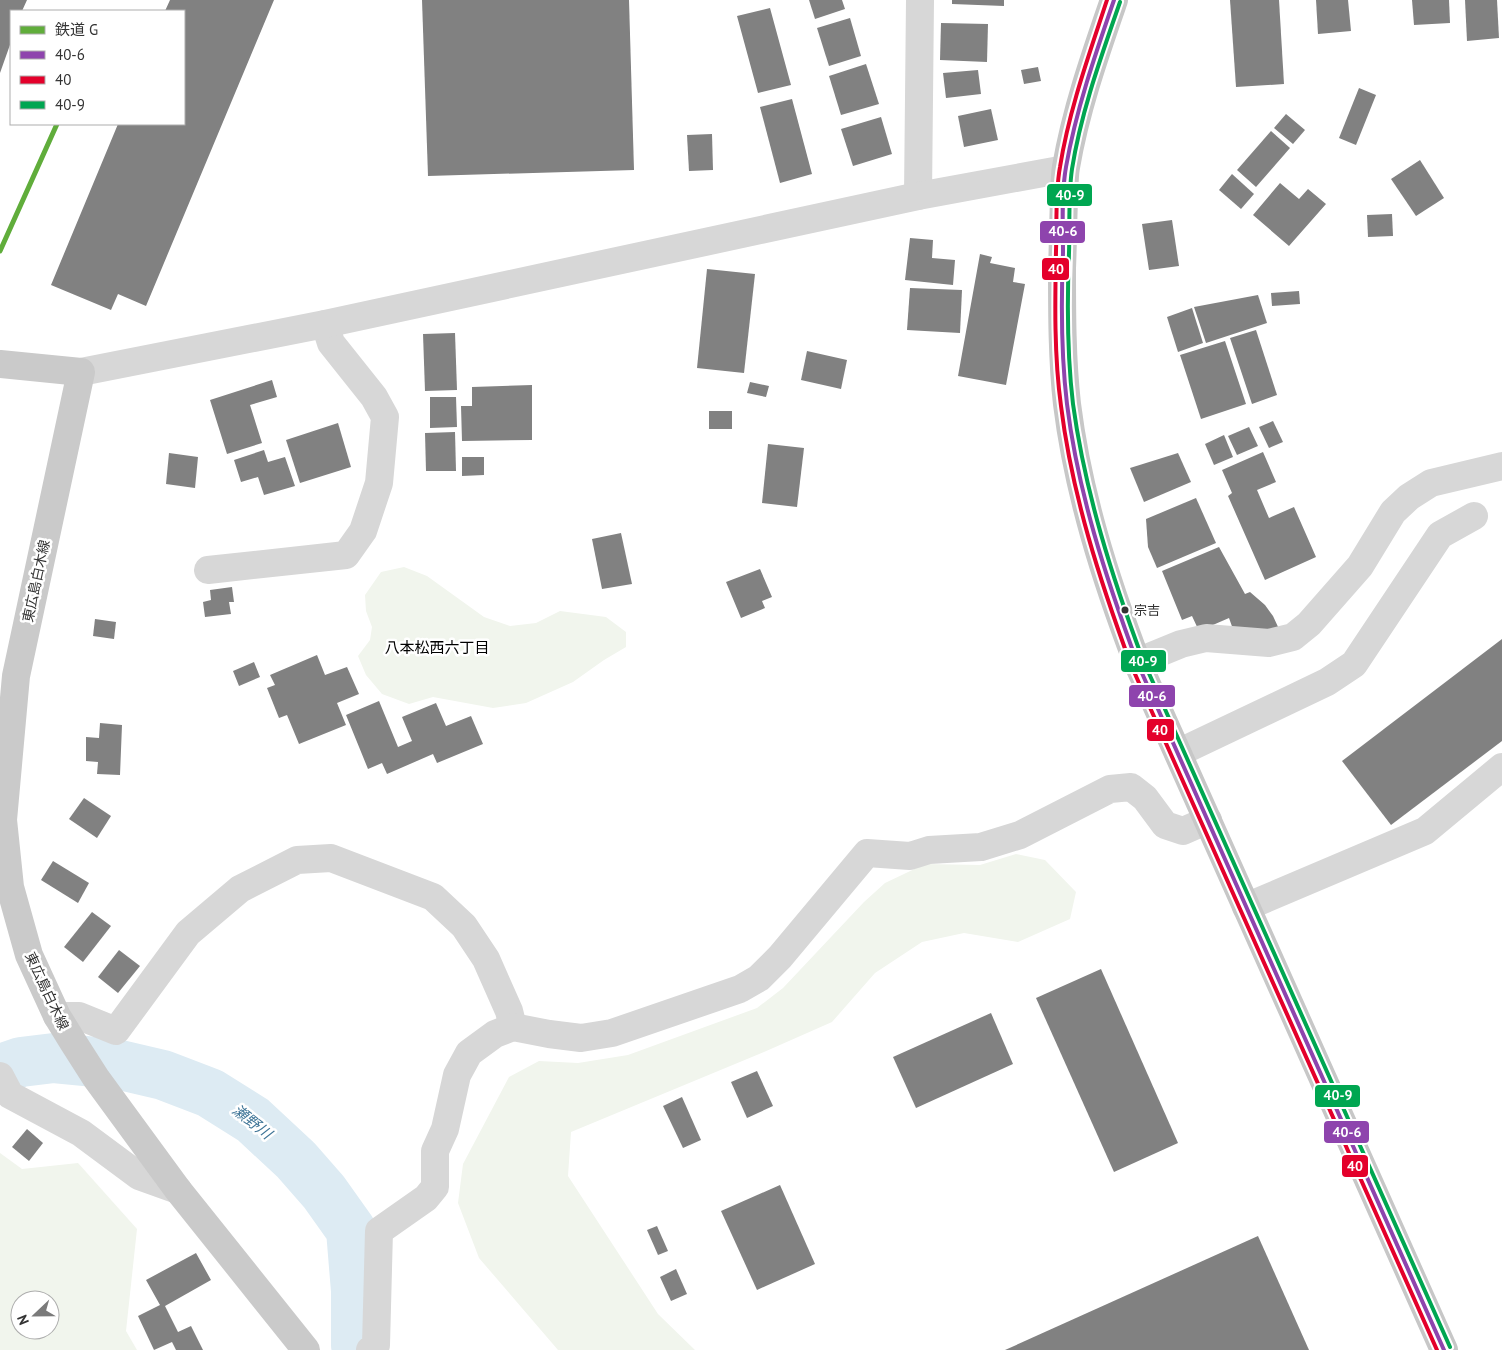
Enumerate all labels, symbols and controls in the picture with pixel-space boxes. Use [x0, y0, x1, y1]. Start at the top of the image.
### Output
legend [10, 10, 185, 125]
text: 鉄道 G [55, 20, 98, 39]
text: 40-6 [55, 45, 85, 64]
text: 40 [55, 70, 71, 89]
text: 40-9 [55, 95, 85, 114]
line badge: 40-9 [1046, 183, 1093, 207]
text: 40-9 [1056, 186, 1084, 204]
line badge: 40-6 [1039, 220, 1086, 244]
text: 40-6 [1049, 222, 1077, 240]
line badge: 40 [1041, 257, 1070, 281]
text: 40 [1048, 260, 1064, 278]
street label: 東広島白木線 [18, 538, 54, 624]
place label: 宗吉 [1134, 602, 1160, 619]
marker: 宗吉 [1120, 605, 1130, 615]
district label: 八本松西六丁目 [384, 638, 490, 657]
line badge: 40-9 [1120, 649, 1167, 673]
text: 40-9 [1129, 652, 1157, 670]
line badge: 40-6 [1128, 684, 1176, 708]
text: 40-6 [1138, 687, 1166, 705]
line badge: 40 [1146, 718, 1175, 742]
text: 40 [1152, 721, 1168, 739]
street label: 東広島白木線 [21, 949, 73, 1033]
line badge: 40-9 [1314, 1084, 1361, 1108]
text: 40-9 [1324, 1086, 1352, 1104]
water label: 瀬野川 [229, 1100, 277, 1144]
line badge: 40-6 [1323, 1120, 1370, 1144]
text: 40-6 [1333, 1123, 1361, 1141]
line badge: 40 [1341, 1154, 1369, 1178]
text: 40 [1347, 1157, 1363, 1175]
north arrow [10, 1290, 60, 1340]
text: N [13, 1312, 33, 1328]

